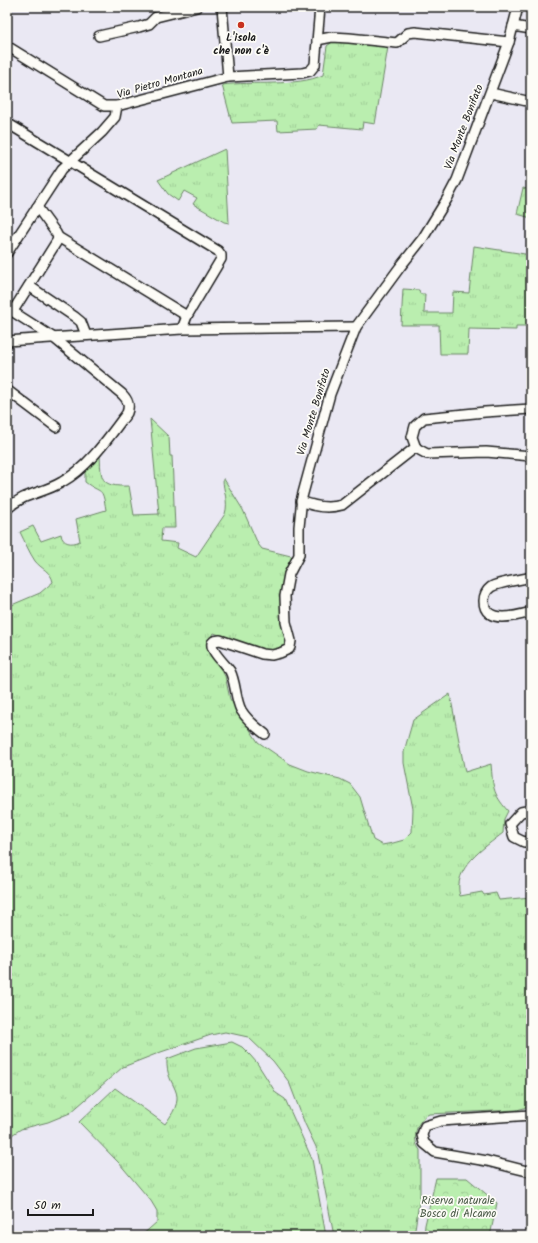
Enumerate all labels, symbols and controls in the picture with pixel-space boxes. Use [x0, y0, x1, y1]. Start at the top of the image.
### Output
marker: L'isola che non c'è [236, 20, 246, 30]
place label: L'isola che non c'è [213, 29, 270, 60]
street label: Via Pietro Montana [115, 62, 205, 104]
street label: Via Monte Bonifato [439, 82, 489, 172]
street label: Via Monte Bonifato [292, 366, 336, 458]
scale bar [28, 1191, 93, 1217]
park label: Riserva naturale Bosco di Alcamo [420, 1192, 496, 1223]
text: 50 m [34, 1196, 61, 1215]

